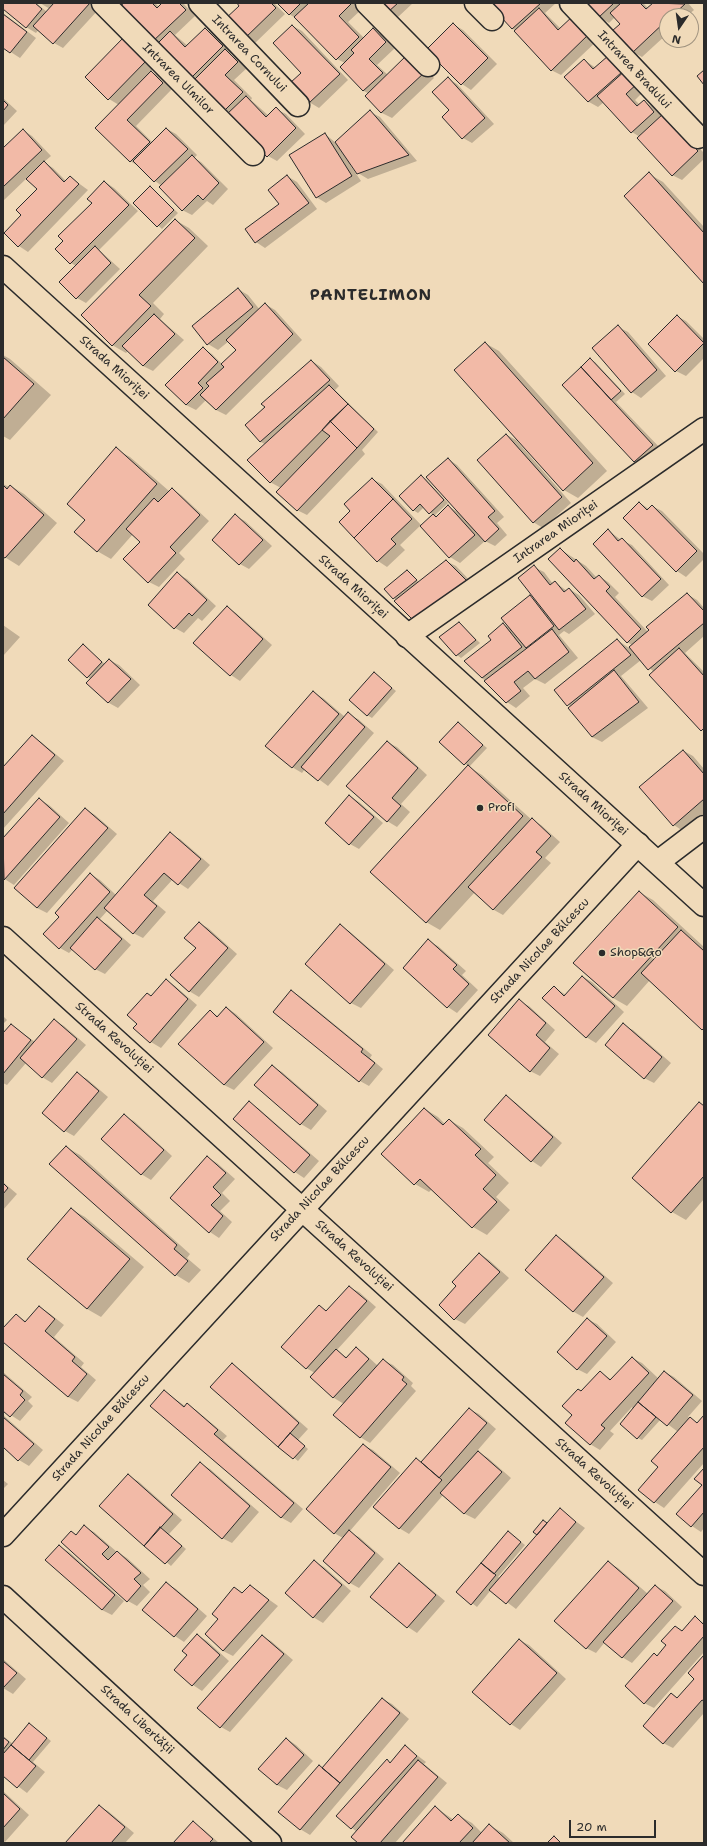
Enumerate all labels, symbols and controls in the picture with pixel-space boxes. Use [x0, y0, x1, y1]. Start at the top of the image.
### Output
north arrow [659, 8, 699, 48]
street label: Intrarea Cornului [209, 13, 289, 95]
street label: Intrarea Bradului [594, 28, 674, 112]
text: N [670, 31, 682, 47]
street label: Intrarea Ulmilor [139, 40, 217, 118]
district label: PANTELIMON [310, 286, 432, 306]
street label: Strada Mioriței [76, 333, 152, 403]
street label: Intrarea Mioriței [511, 498, 601, 566]
street label: Strada Mioriței [315, 552, 391, 622]
street label: Strada Mioriței [555, 769, 631, 839]
place label: Profi [488, 801, 515, 815]
marker: Profi [475, 803, 485, 813]
street label: Strada Nicolae Bălcescu [487, 895, 593, 1007]
place label: Shop&Go [610, 946, 662, 960]
marker: Shop&Go [597, 948, 607, 958]
street label: Strada Revoluției [72, 999, 156, 1077]
street label: Strada Nicolae Bălcescu [267, 1133, 373, 1245]
street label: Strada Revoluției [312, 1217, 396, 1295]
street label: Strada Nicolae Bălcescu [49, 1371, 153, 1485]
street label: Strada Revoluției [552, 1435, 636, 1513]
street label: Strada Libertății [97, 1682, 177, 1758]
scale bar [571, 1812, 658, 1838]
text: 20 m [576, 1819, 607, 1835]

